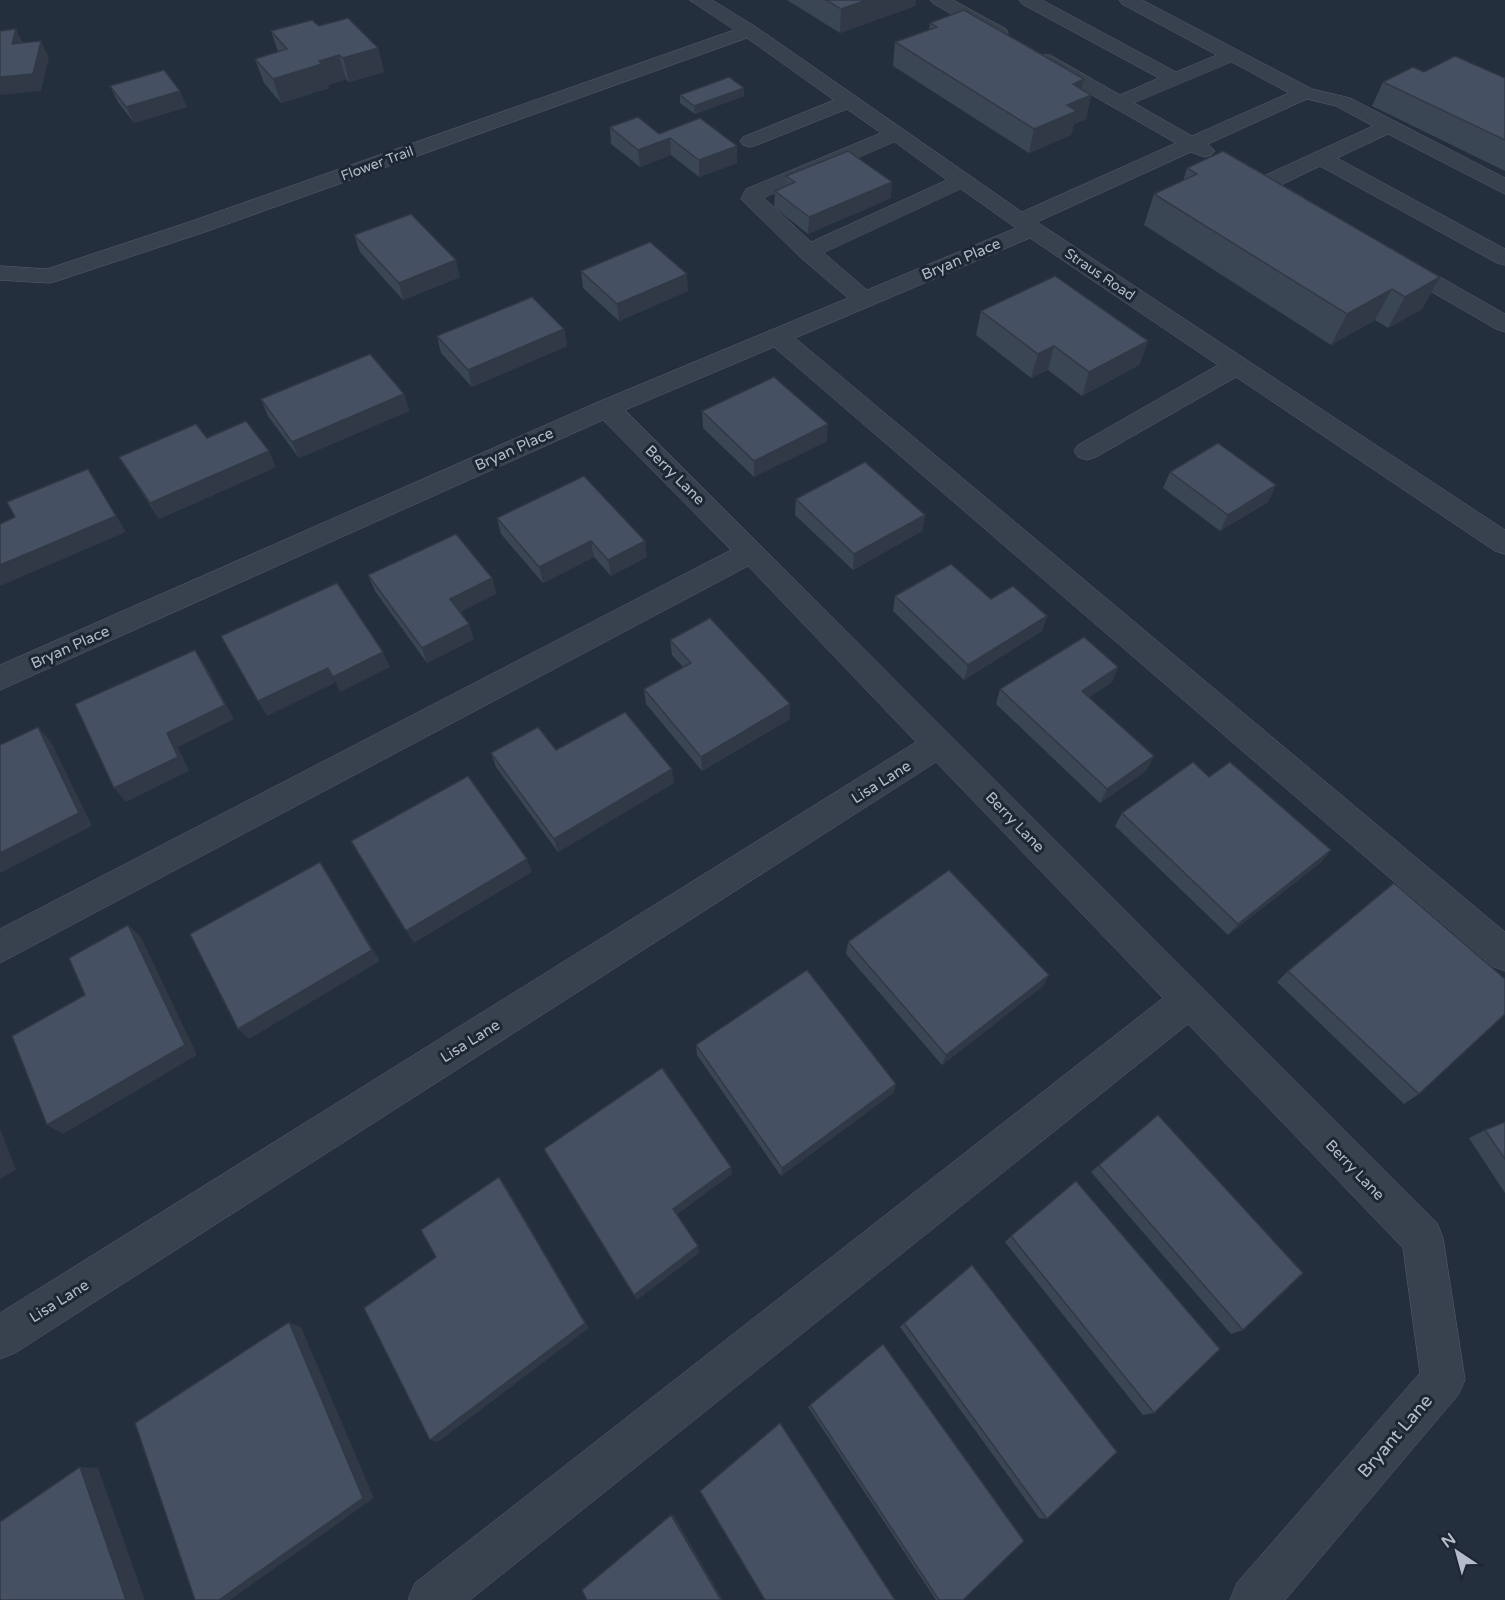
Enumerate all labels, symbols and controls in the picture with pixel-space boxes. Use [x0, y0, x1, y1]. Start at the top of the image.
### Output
street label: Flower Trail [338, 142, 416, 184]
street label: Bryan Place [919, 234, 1003, 284]
street label: Straus Road [1061, 245, 1138, 304]
street label: Bryan Place [472, 424, 556, 474]
street label: Berry Lane [641, 441, 709, 509]
street label: Bryan Place [28, 622, 112, 672]
street label: Lisa Lane [848, 757, 914, 807]
street label: Berry Lane [982, 788, 1048, 856]
street label: Lisa Lane [437, 1016, 503, 1066]
street label: Berry Lane [1322, 1136, 1388, 1204]
street label: Lisa Lane [26, 1276, 92, 1326]
street label: Bryant Lane [1353, 1390, 1437, 1482]
north arrow [1427, 1522, 1487, 1582]
text: N [1438, 1529, 1460, 1553]

